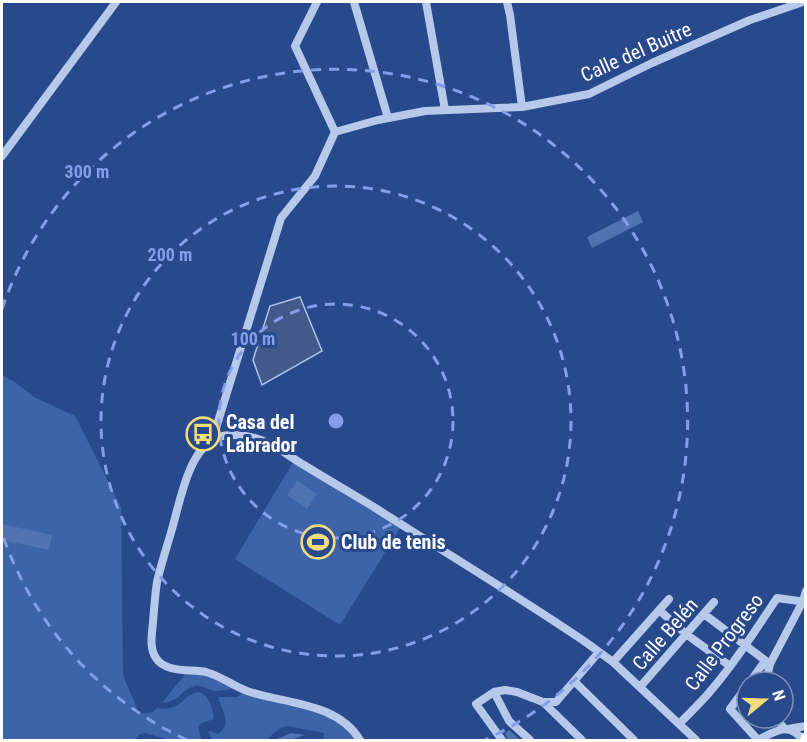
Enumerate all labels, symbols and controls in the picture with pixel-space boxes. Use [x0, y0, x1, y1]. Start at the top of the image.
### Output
street label: Calle del Buitre [577, 17, 695, 87]
text: 300 m [65, 161, 109, 182]
text: 200 m [148, 244, 192, 265]
text: 100 m [231, 328, 275, 349]
place label: Casa del Labrador [226, 410, 298, 457]
centre of rings [326, 411, 346, 431]
bus stop icon: Casa del Labrador [185, 416, 221, 452]
sports icon: Club de tenis [300, 524, 336, 560]
place label: Club de tenis [341, 530, 446, 554]
street label: Calle Progreso [680, 589, 768, 695]
street label: Calle Belén [627, 593, 703, 675]
north arrow [735, 670, 795, 730]
text: N [768, 688, 789, 703]

